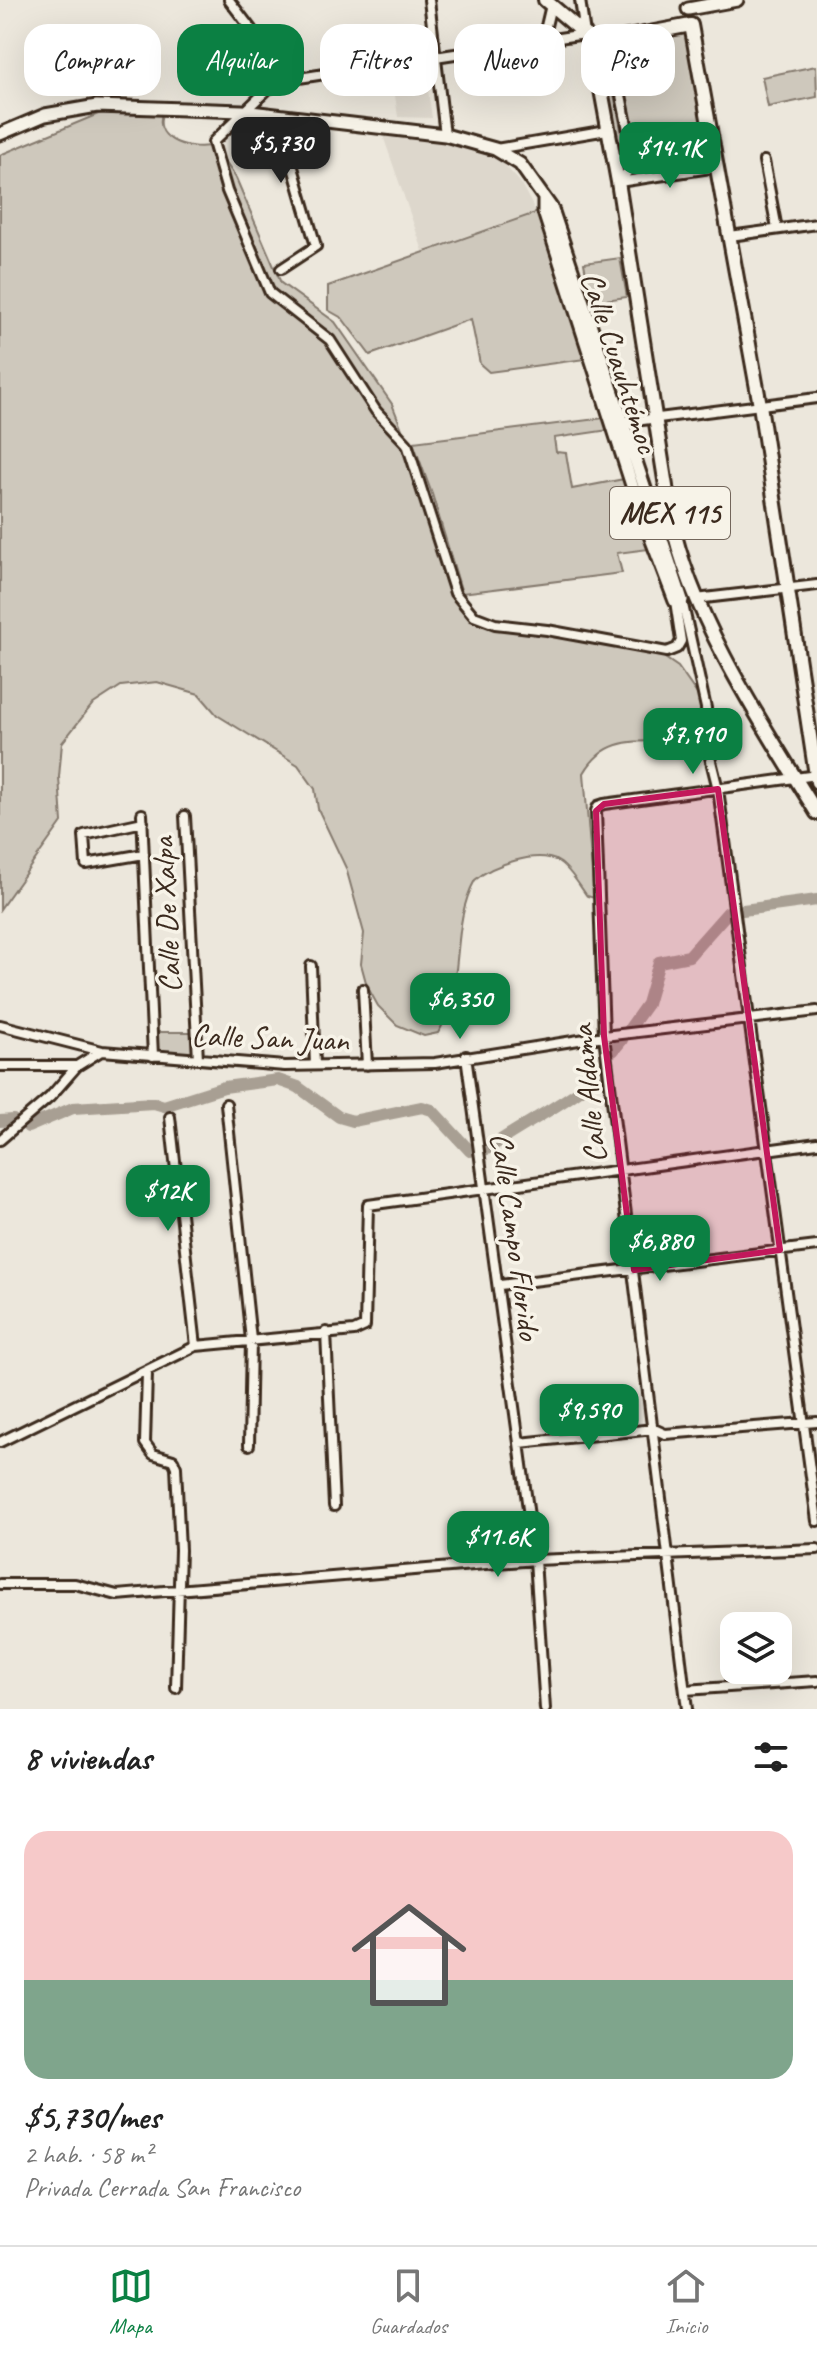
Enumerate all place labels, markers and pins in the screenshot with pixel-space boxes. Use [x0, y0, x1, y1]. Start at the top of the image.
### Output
pin: $5,730 [216, 117, 346, 185]
pin: $14.1K [605, 122, 735, 190]
pin: $7,910 [628, 708, 758, 776]
pin: $6,350 [395, 973, 525, 1041]
pin: $12K [121, 1165, 215, 1233]
pin: $6,880 [595, 1215, 725, 1283]
pin: $9,590 [524, 1384, 654, 1452]
pin: $11.6K [433, 1511, 563, 1579]

